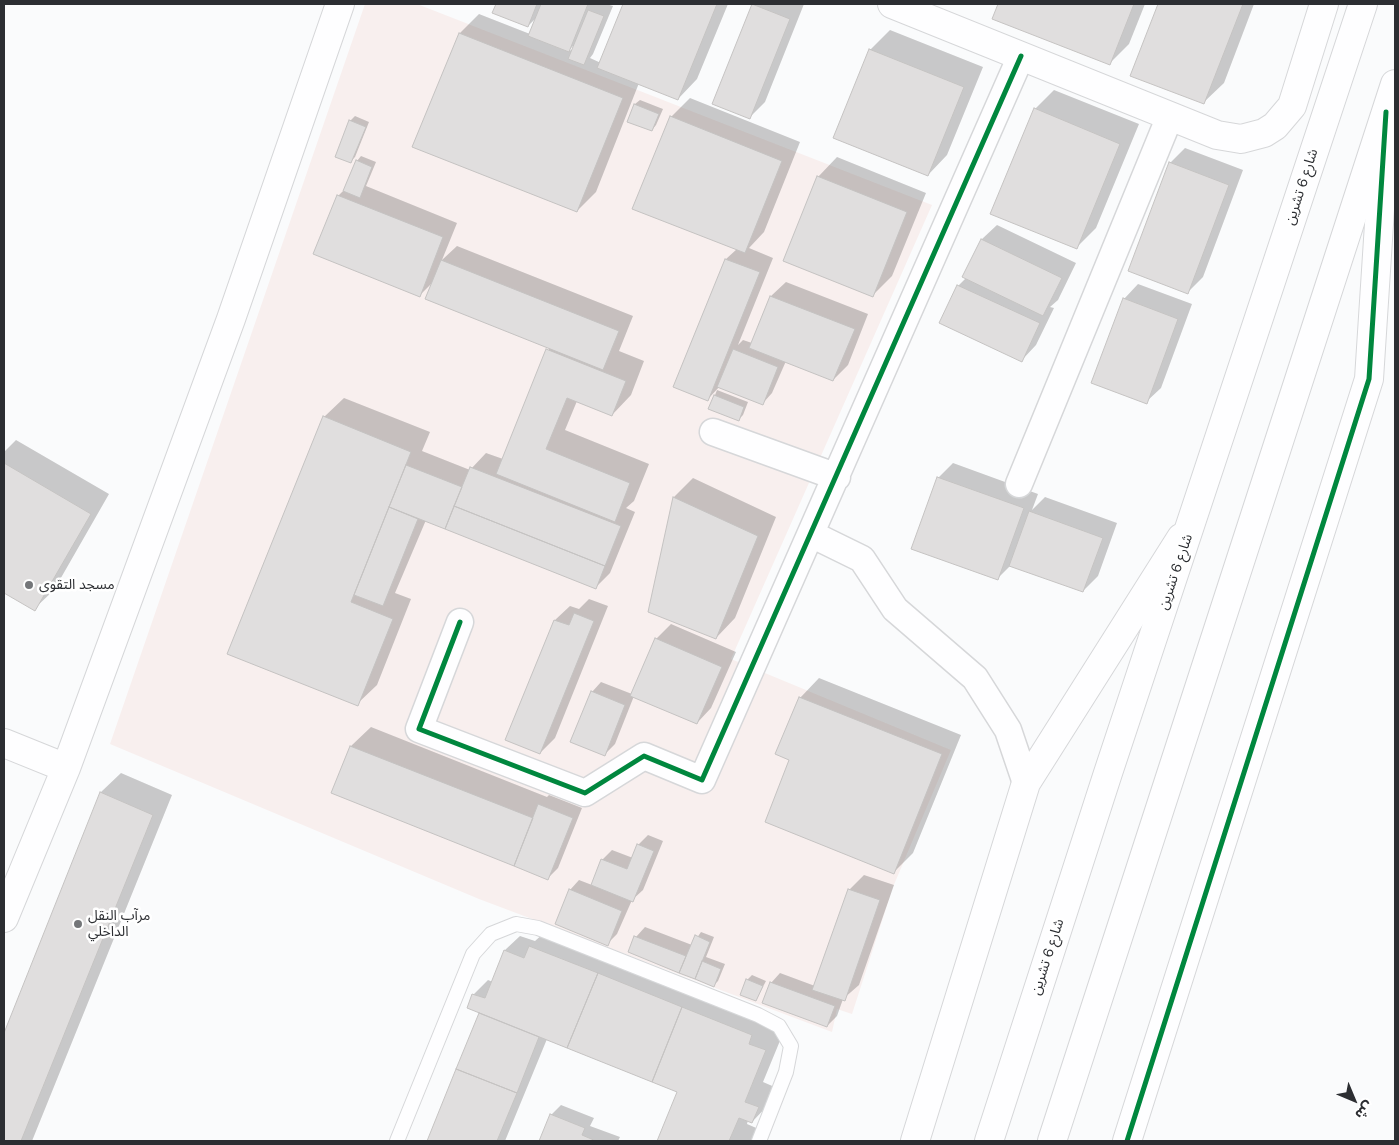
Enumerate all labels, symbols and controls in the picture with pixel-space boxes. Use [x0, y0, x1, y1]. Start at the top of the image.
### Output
street label: شارع 6 تشرين [1282, 147, 1322, 227]
street label: شارع 6 تشرين [1155, 532, 1197, 612]
place label: مسجد التقوى [39, 577, 115, 593]
marker: مسجد التقوى [23, 579, 35, 591]
place label: مرآب النقل الداخلي [88, 908, 150, 940]
street label: شارع 6 تشرين [1028, 917, 1068, 997]
marker: مرآب النقل الداخلي [72, 918, 84, 930]
north arrow [1329, 1075, 1379, 1125]
text: ش [1351, 1097, 1378, 1124]

